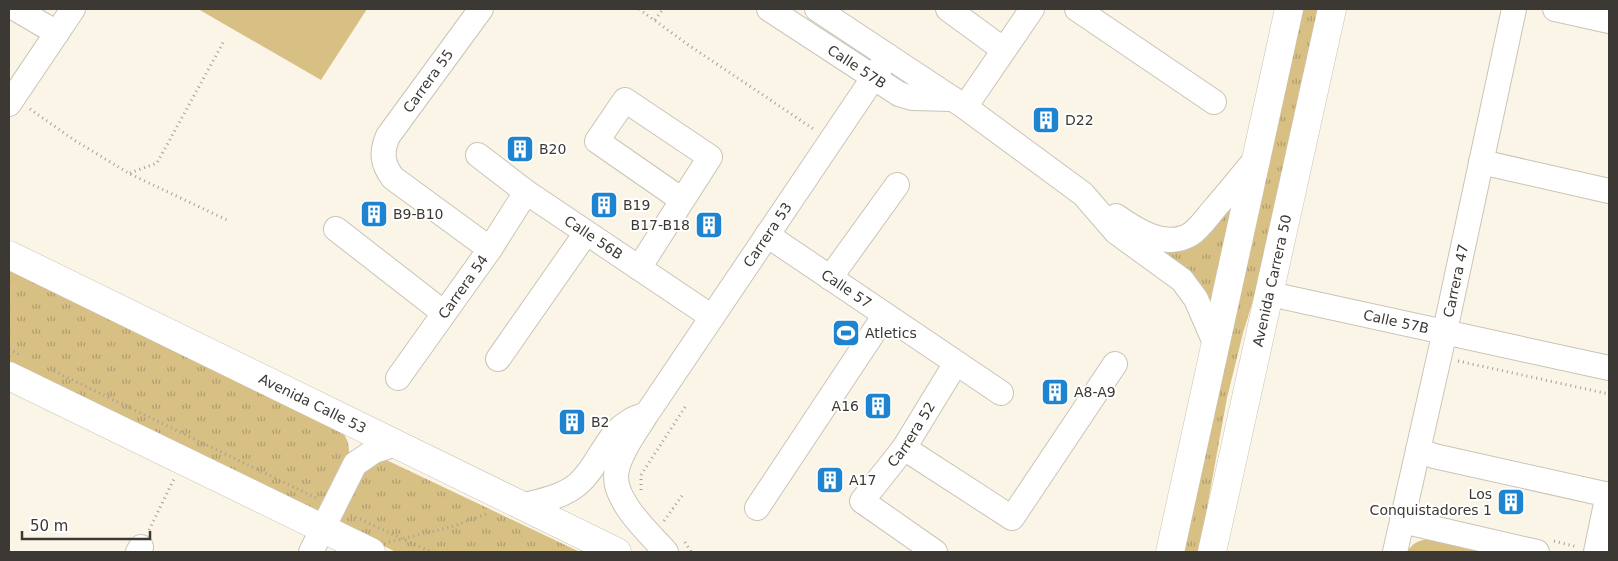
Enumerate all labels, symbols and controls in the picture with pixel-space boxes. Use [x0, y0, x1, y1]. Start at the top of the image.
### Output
street label: Calle 57B [825, 42, 889, 91]
street label: Carrera 55 [400, 46, 456, 116]
building icon: D22 [1031, 105, 1061, 135]
place label: D22 [1065, 112, 1094, 128]
building icon: B20 [505, 134, 535, 164]
place label: B20 [539, 141, 566, 157]
building icon: B19 [589, 190, 619, 220]
place label: B19 [623, 197, 650, 213]
building icon: B9-B10 [359, 199, 389, 229]
street label: Carrera 53 [740, 199, 795, 270]
place label: B9-B10 [393, 206, 443, 222]
building icon: B17-B18 [694, 210, 724, 240]
street label: Calle 56B [561, 212, 626, 263]
street label: Avenida Carrera 50 [1250, 213, 1294, 348]
place label: B17-B18 [631, 217, 690, 233]
street label: Carrera 47 [1440, 243, 1471, 319]
street label: Carrera 54 [435, 252, 491, 322]
street label: Calle 57 [818, 266, 875, 311]
street label: Calle 57B [1362, 307, 1430, 336]
sports icon: Atletics [831, 318, 861, 348]
place label: Atletics [865, 325, 917, 341]
street label: Avenida Calle 53 [256, 370, 369, 436]
building icon: A8-A9 [1040, 377, 1070, 407]
place label: A8-A9 [1074, 384, 1116, 400]
building icon: A16 [863, 391, 893, 421]
place label: A16 [832, 398, 859, 414]
street label: Carrera 52 [884, 399, 938, 470]
building icon: B2 [557, 407, 587, 437]
place label: B2 [591, 414, 610, 430]
building icon: A17 [815, 465, 845, 495]
place label: A17 [849, 472, 876, 488]
place label: Los Conquistadores 1 [1370, 486, 1492, 518]
building icon: Los Conquistadores 1 [1496, 487, 1526, 517]
scale bar [22, 508, 150, 540]
text: 50 m [30, 517, 68, 535]

